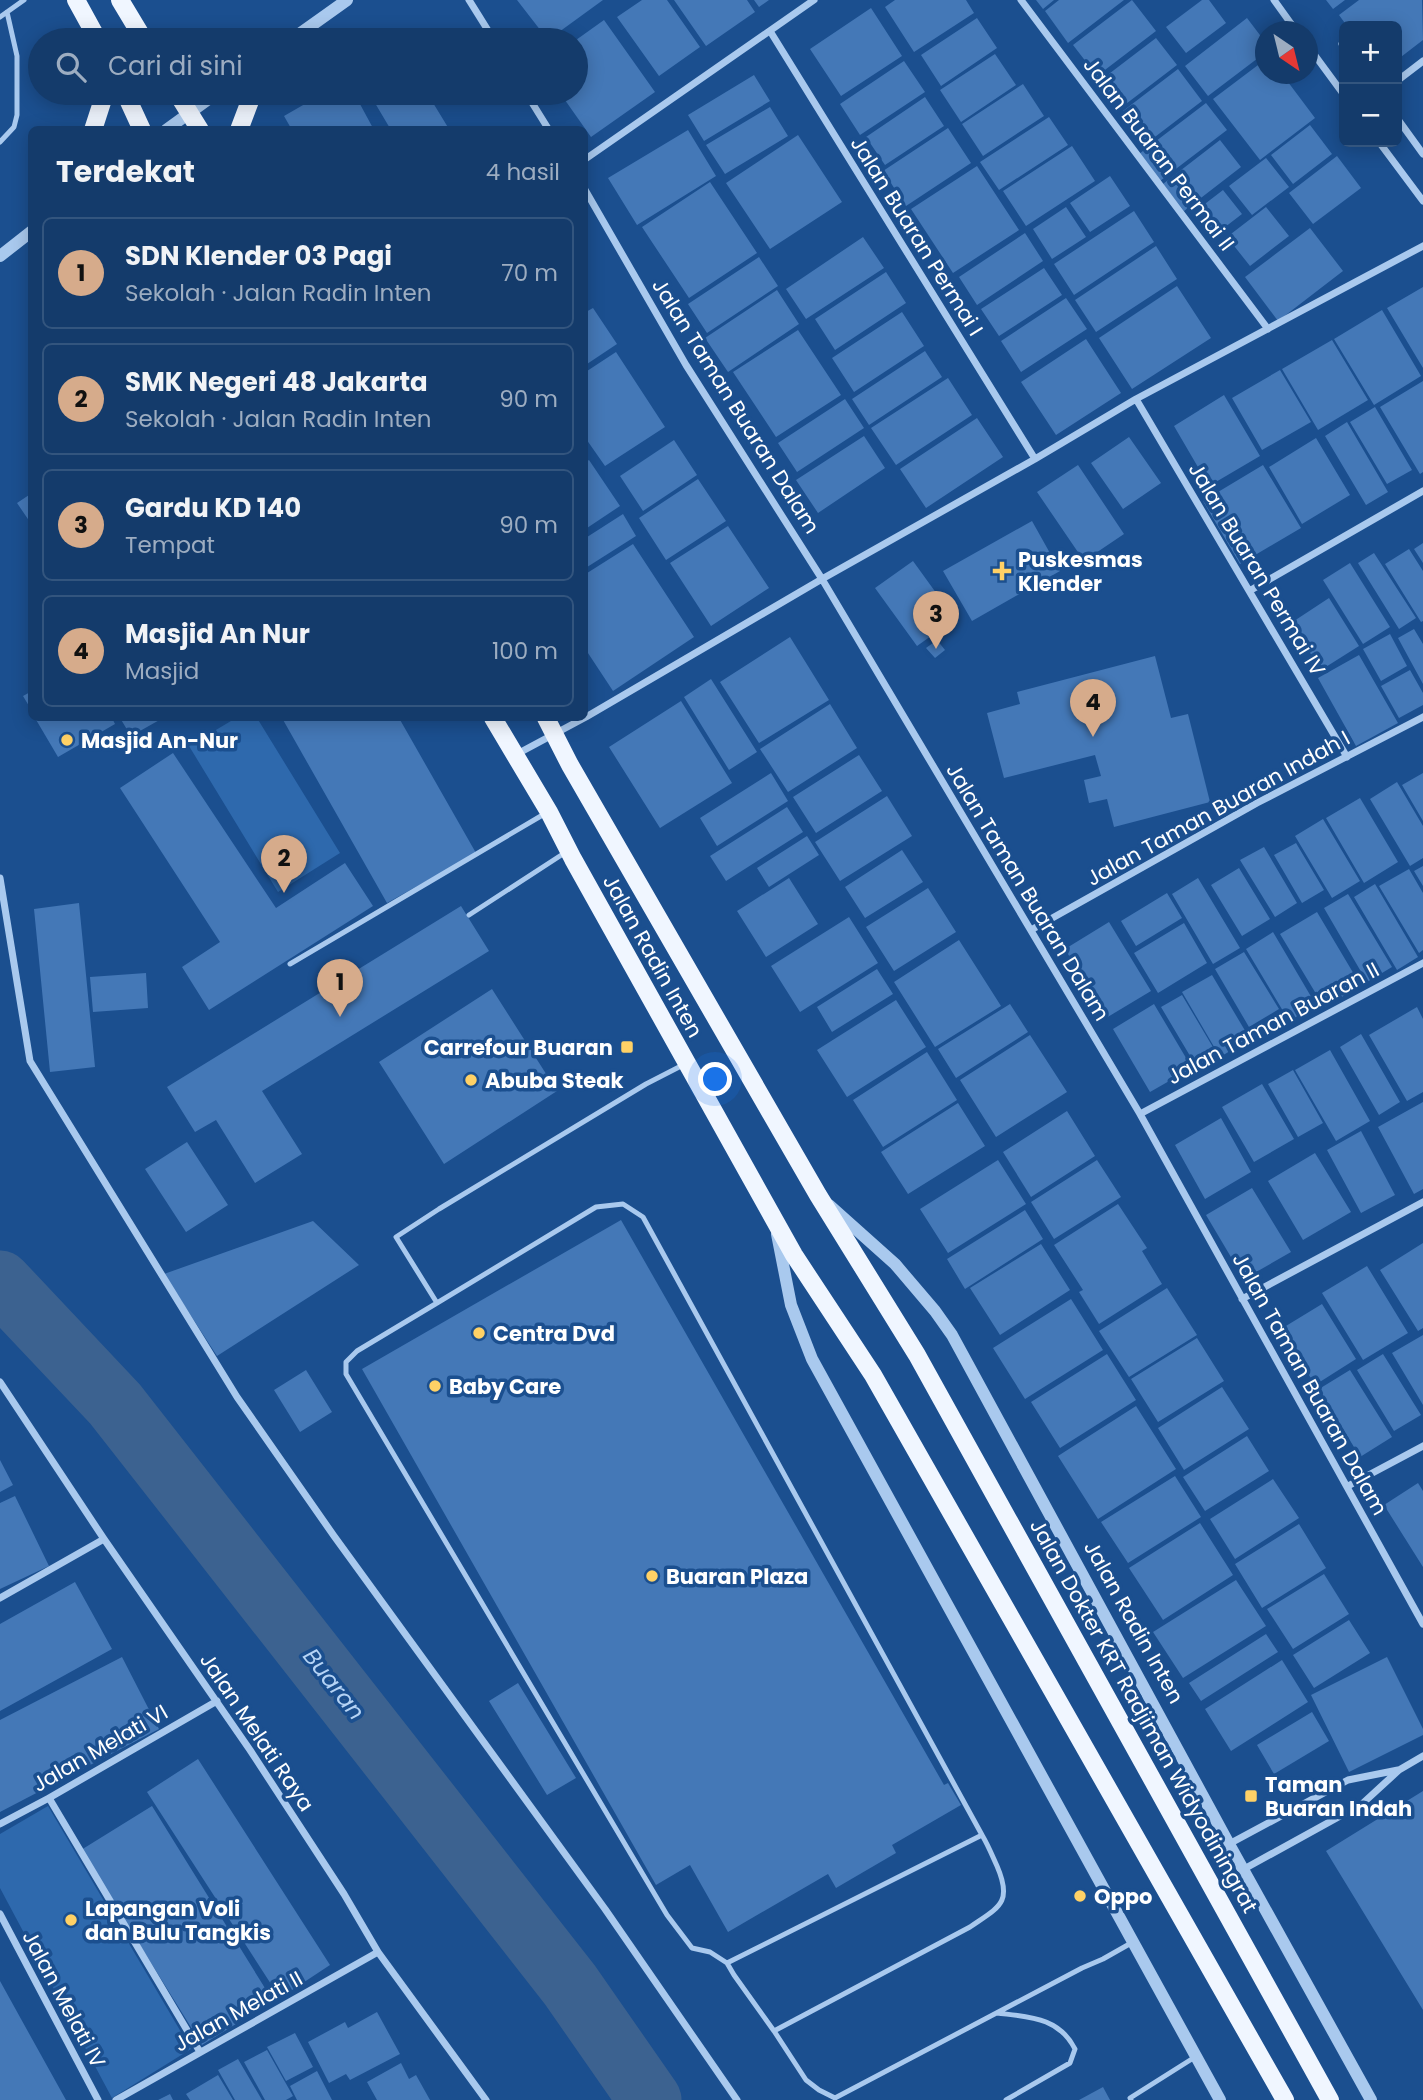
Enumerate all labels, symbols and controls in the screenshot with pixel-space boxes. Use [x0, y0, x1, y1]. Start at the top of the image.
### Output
north arrow [1255, 21, 1318, 84]
map controls [1339, 21, 1402, 147]
button: + [1339, 21, 1402, 84]
search box [28, 28, 588, 105]
icon: search [52, 48, 90, 86]
text: Cari di sini [108, 48, 243, 84]
street label: Jalan Buaran Permai II [1077, 51, 1241, 257]
button: − [1339, 84, 1402, 147]
street label: Jalan Buaran Permai I [844, 131, 990, 341]
text: Terdekat [56, 150, 195, 193]
text: 4 hasil [486, 156, 560, 188]
text: SDN Klender 03 Pagi [125, 238, 392, 274]
text: 1 [77, 257, 85, 289]
text: 70 m [501, 257, 558, 289]
street label: Jalan Taman Buaran Dalam [645, 273, 827, 539]
text: Sekolah · Jalan Radin Inten [125, 277, 432, 309]
text: SMK Negeri 48 Jakarta [125, 364, 428, 400]
text: 2 [74, 383, 88, 415]
text: 90 m [499, 383, 558, 415]
text: Sekolah · Jalan Radin Inten [125, 403, 432, 435]
street label: Jalan Buaran Permai IV [1182, 457, 1332, 681]
text: Gardu KD 140 [125, 490, 301, 526]
text: 3 [74, 509, 88, 541]
text: 90 m [499, 509, 558, 541]
text: Tempat [125, 529, 215, 561]
place label: Puskesmas Klender [1018, 545, 1143, 598]
marker: Puskesmas Klender [992, 561, 1012, 581]
pin: 3 [913, 591, 959, 649]
text: Masjid An Nur [125, 616, 310, 652]
text: 4 [73, 635, 89, 667]
text: 100 m [492, 635, 558, 667]
text: Masjid [125, 655, 199, 687]
pin: 4 [1070, 679, 1116, 737]
street label: Jalan Taman Buaran Indah I [1081, 723, 1355, 893]
place label: Masjid An-Nur [81, 726, 238, 755]
marker: Masjid An-Nur [59, 732, 75, 748]
street label: Jalan Taman Buaran Dalam [939, 758, 1117, 1026]
pin: 2 [261, 835, 307, 893]
street label: Jalan Radin Inten [596, 869, 710, 1043]
street label: Jalan Taman Buaran II [1162, 955, 1384, 1091]
pin: 1 [317, 959, 363, 1017]
place label: Carrefour Buaran [424, 1033, 613, 1062]
marker: Carrefour Buaran [619, 1039, 635, 1055]
your location [698, 1062, 732, 1096]
place label: Abuba Steak [485, 1066, 623, 1095]
marker: Abuba Steak [463, 1072, 479, 1088]
street label: Jalan Taman Buaran Dalam [1226, 1248, 1394, 1520]
place label: Centra Dvd [493, 1319, 615, 1348]
marker: Centra Dvd [471, 1325, 487, 1341]
place label: Baby Care [449, 1372, 561, 1401]
marker: Baby Care [427, 1378, 443, 1394]
street label: Jalan Dokter KRT Radjiman Widyodiningrat [1023, 1514, 1265, 1918]
street label: Jalan Radin Inten [1077, 1535, 1191, 1709]
place label: Buaran Plaza [666, 1562, 808, 1591]
marker: Buaran Plaza [644, 1568, 660, 1584]
water label: Buaran [296, 1641, 372, 1727]
street label: Jalan Melati Raya [193, 1647, 321, 1817]
street label: Jalan Melati VI [27, 1697, 173, 1799]
place label: Taman Buaran Indah [1265, 1770, 1412, 1823]
marker: Taman Buaran Indah [1243, 1788, 1259, 1804]
place label: Oppo [1094, 1882, 1152, 1911]
marker: Oppo [1072, 1888, 1088, 1904]
place label: Lapangan Voli dan Bulu Tangkis [85, 1894, 271, 1947]
marker: Lapangan Voli dan Bulu Tangkis [63, 1912, 79, 1928]
street label: Jalan Melati IV [16, 1925, 112, 2073]
street label: Jalan Melati II [168, 1964, 308, 2058]

